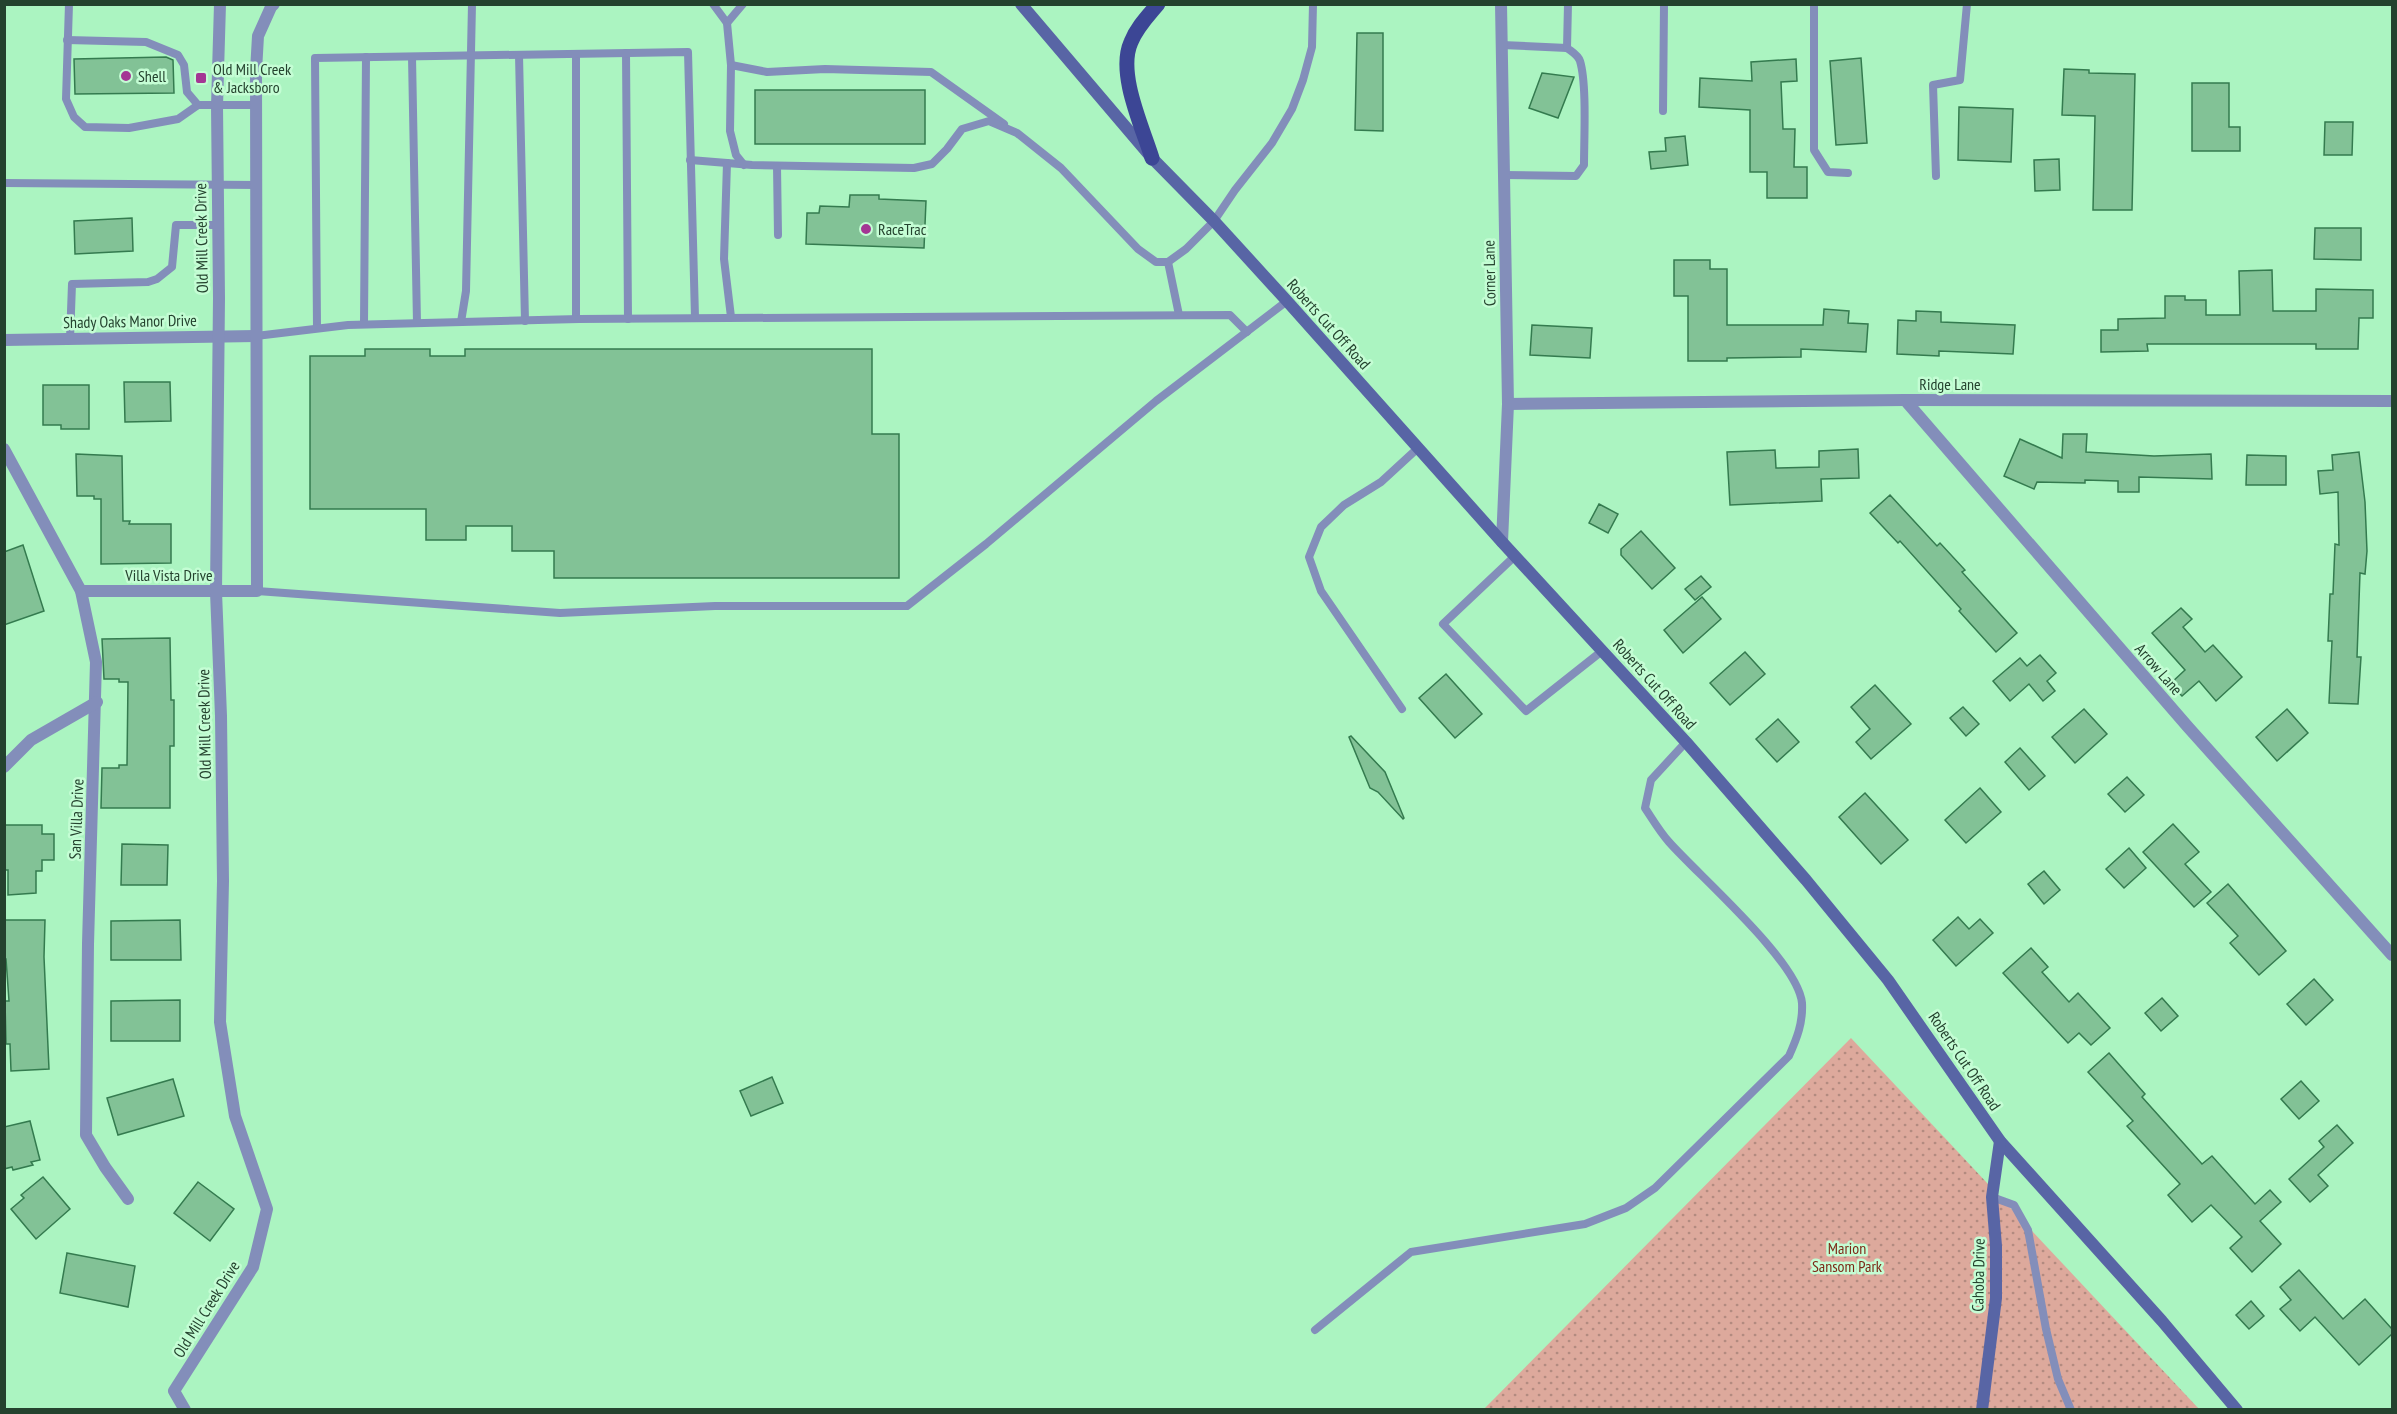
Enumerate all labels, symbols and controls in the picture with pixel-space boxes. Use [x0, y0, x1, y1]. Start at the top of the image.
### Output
place label: Old Mill Creek & Jacksboro [213, 59, 292, 97]
place label: Shell [138, 66, 166, 86]
marker: Shell [119, 69, 133, 83]
marker: Old Mill Creek & Jacksboro [194, 71, 208, 85]
street label: Old Mill Creek Drive [190, 183, 212, 293]
place label: RaceTrac [878, 219, 927, 239]
marker: RaceTrac [859, 222, 873, 236]
street label: Corner Lane [1478, 240, 1500, 306]
street label: Roberts Cut Off Road [1283, 275, 1375, 373]
street label: Shady Oaks Manor Drive [63, 310, 197, 332]
street label: Ridge Lane [1919, 374, 1981, 394]
street label: Villa Vista Drive [124, 565, 213, 585]
street label: Roberts Cut Off Road [1609, 635, 1701, 733]
street label: Arrow Lane [2131, 639, 2187, 699]
street label: Old Mill Creek Drive [193, 669, 215, 779]
street label: San Villa Drive [65, 778, 87, 860]
street label: Roberts Cut Off Road [1925, 1008, 2005, 1114]
park label: Marion Sansom Park [1812, 1238, 1883, 1276]
street label: Cahoba Drive [1967, 1238, 1989, 1312]
street label: Old Mill Creek Drive [168, 1257, 244, 1361]

